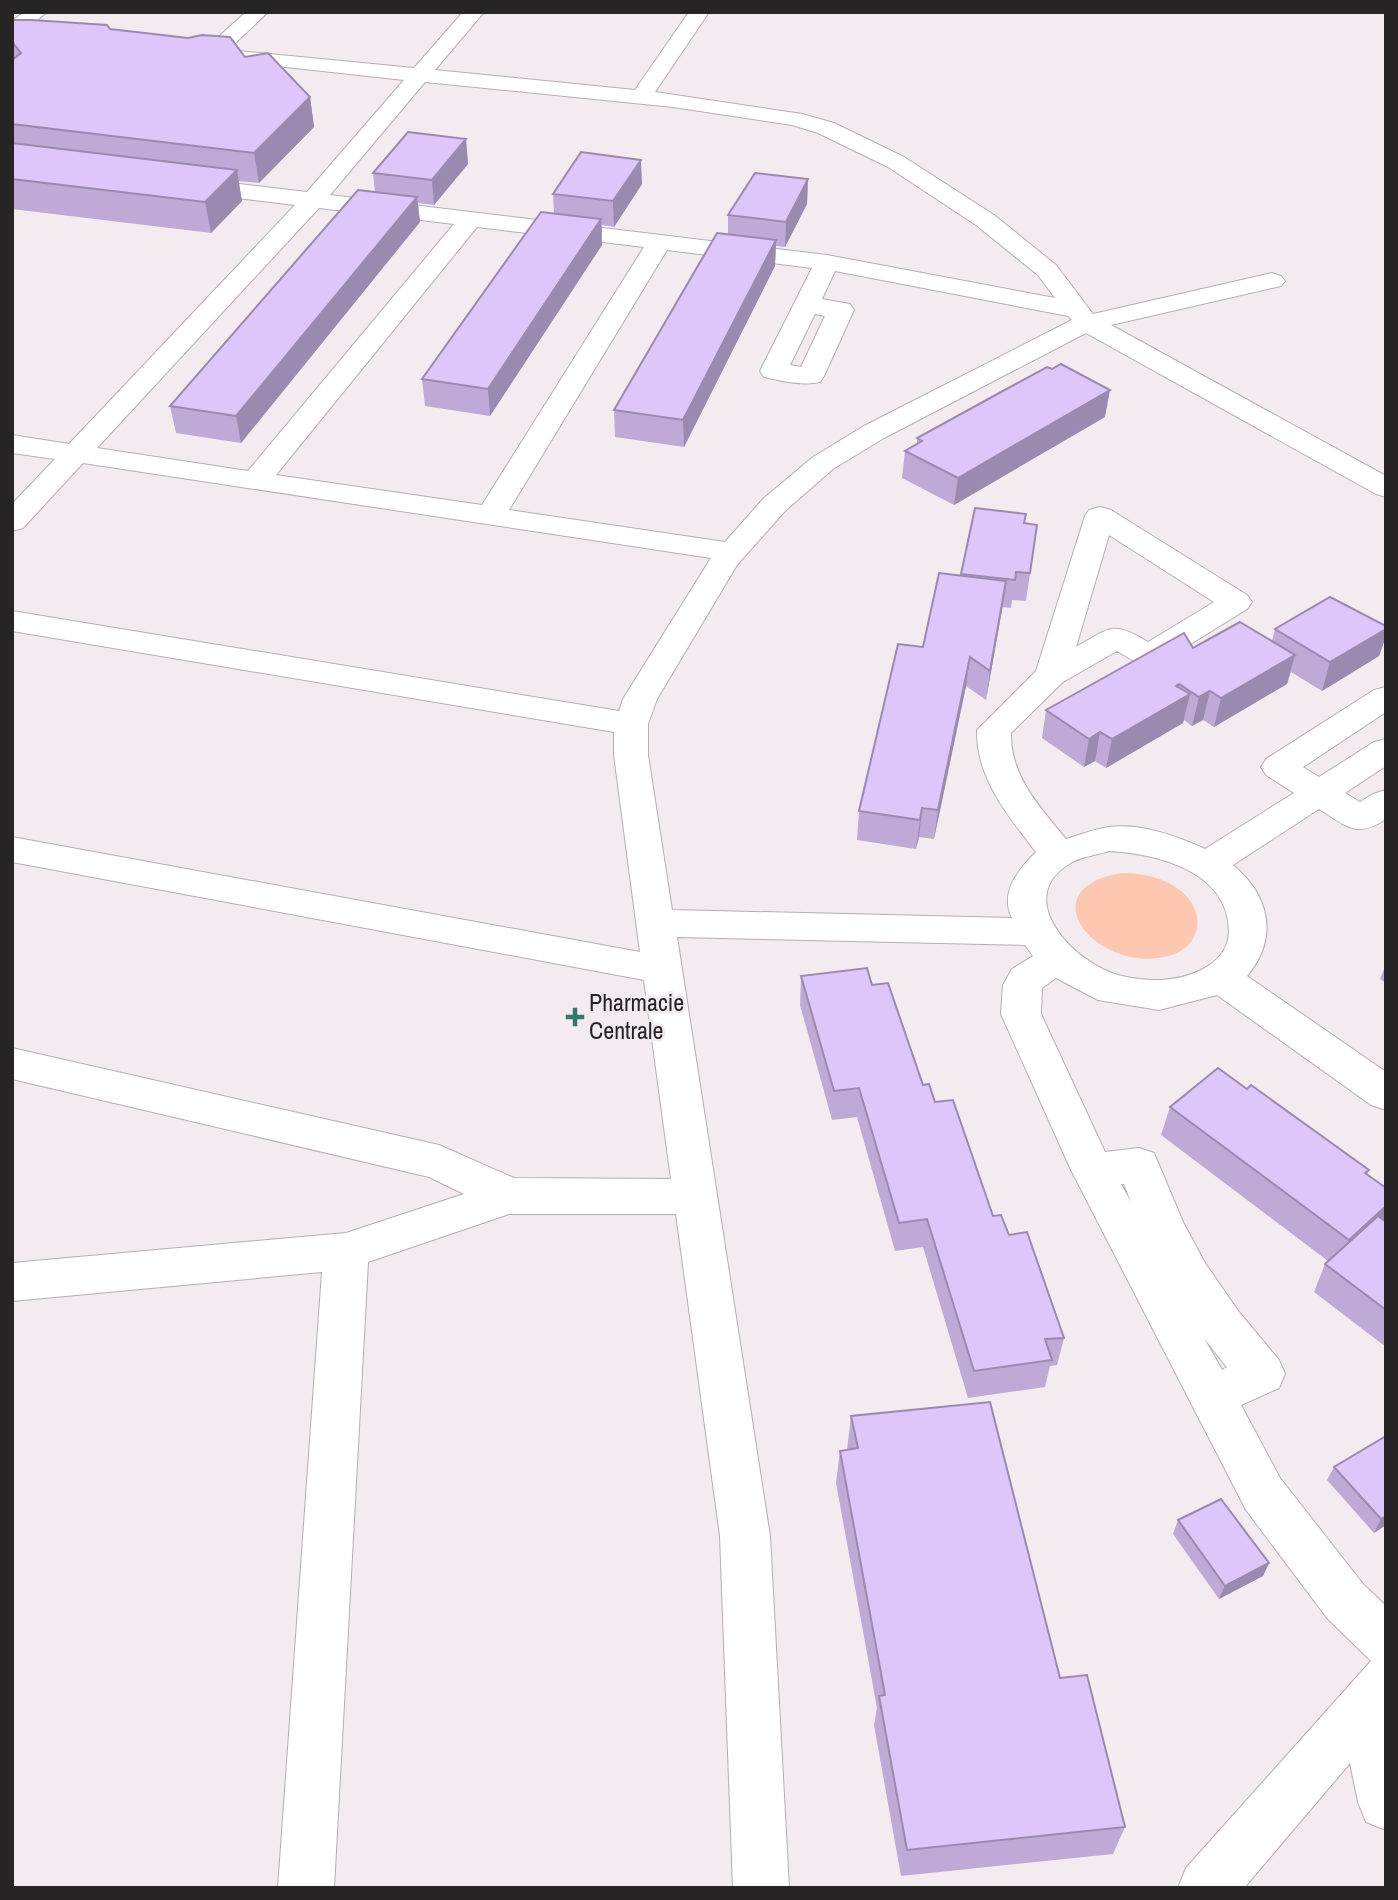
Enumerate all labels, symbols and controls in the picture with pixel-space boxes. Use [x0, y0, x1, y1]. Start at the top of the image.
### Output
place label: Pharmacie Centrale [589, 986, 684, 1046]
marker: Pharmacie Centrale [567, 1009, 583, 1025]

